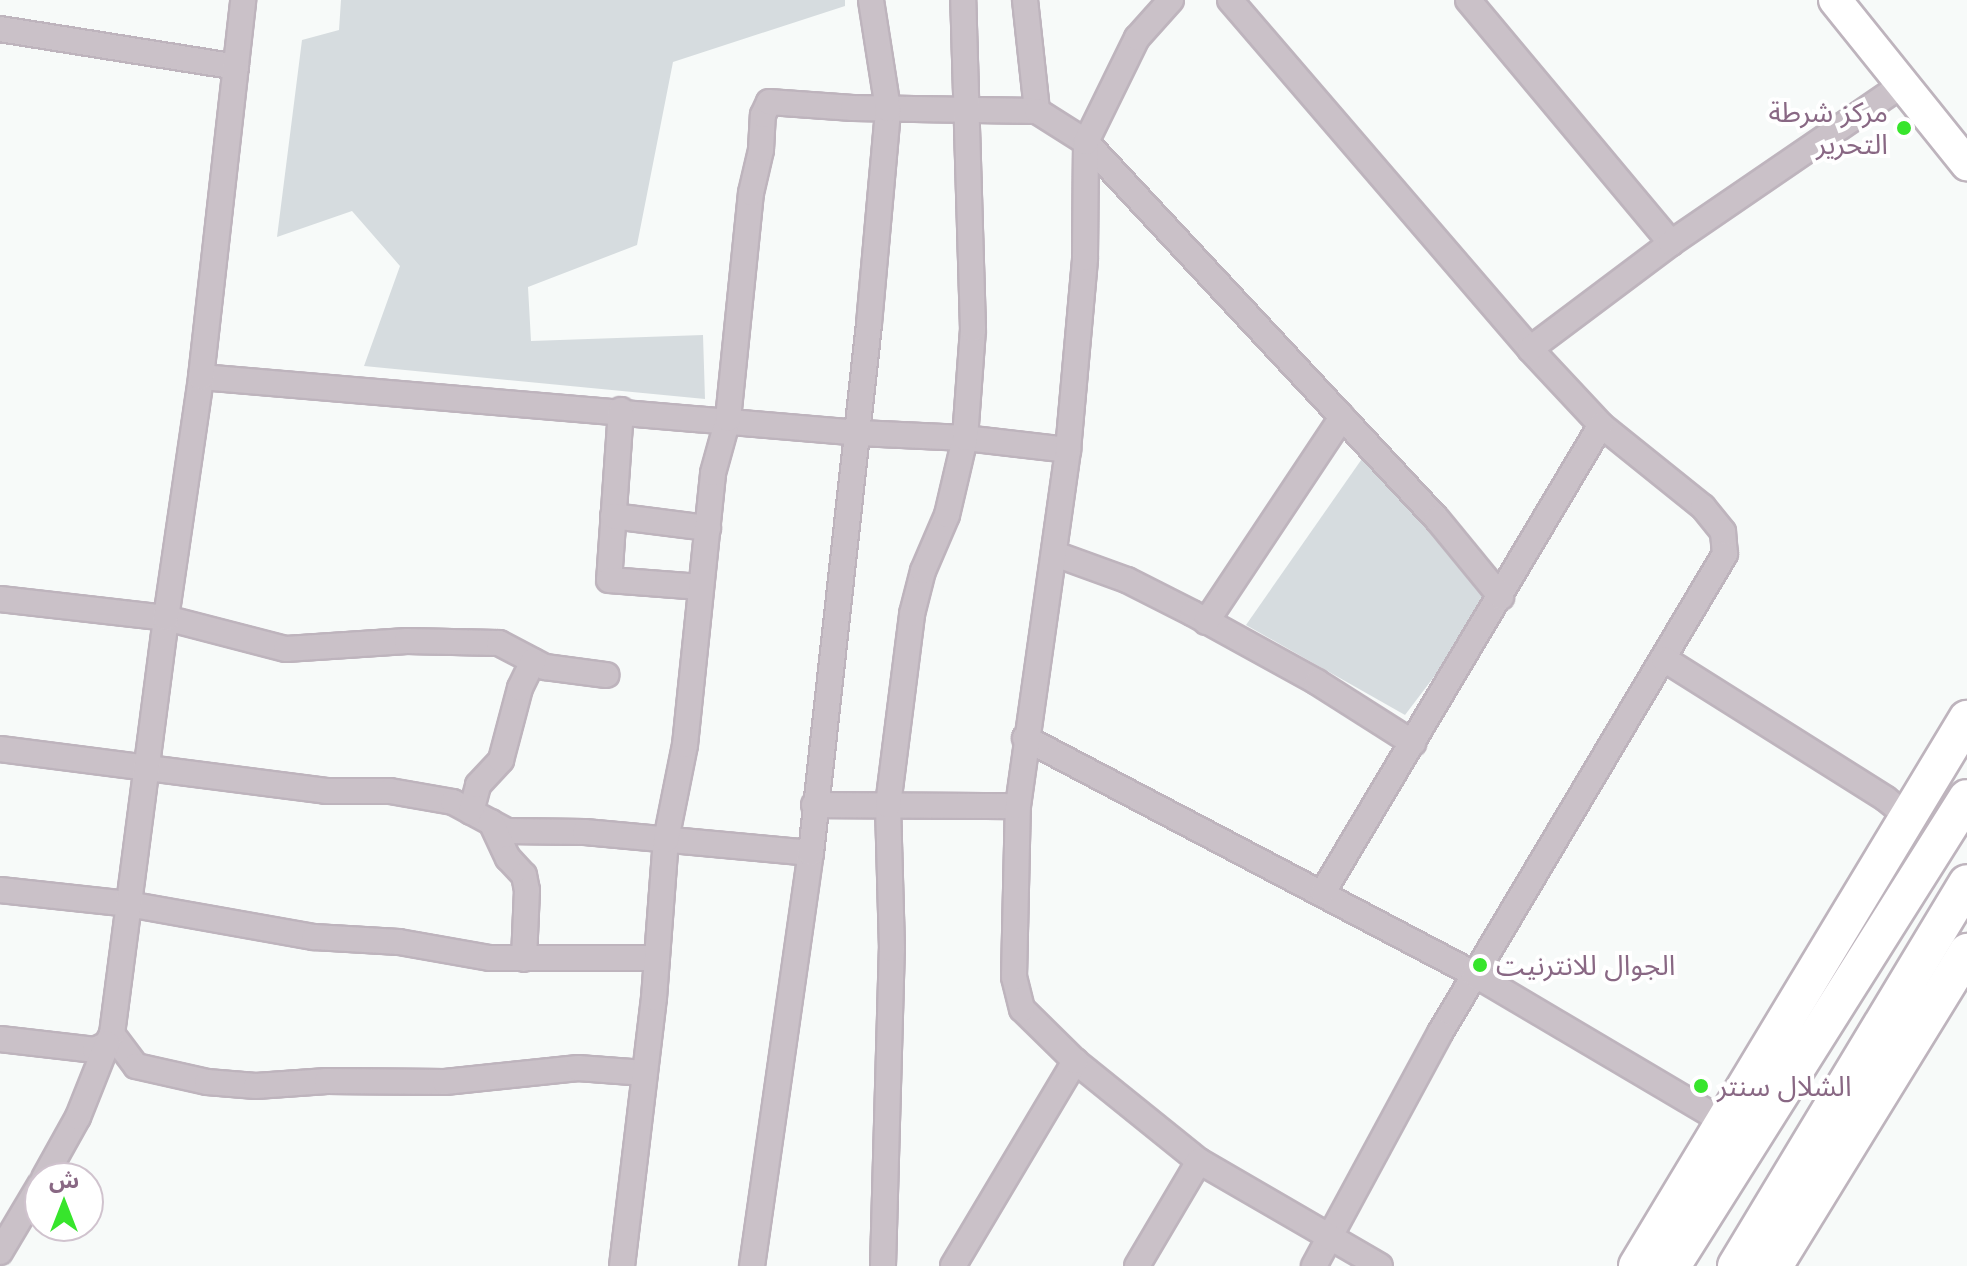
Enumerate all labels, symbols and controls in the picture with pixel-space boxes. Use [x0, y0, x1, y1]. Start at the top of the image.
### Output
place label: مركز شرطة التحرير [1768, 95, 1888, 161]
marker: مركز شرطة التحرير [1895, 119, 1913, 137]
place label: الجوال للانترنيت [1496, 948, 1675, 982]
marker: الجوال للانترنيت [1471, 956, 1489, 974]
place label: الشلال سنتر [1717, 1069, 1852, 1103]
marker: الشلال سنتر [1692, 1077, 1710, 1095]
north arrow [24, 1162, 104, 1242]
text: ش [49, 1166, 79, 1194]

